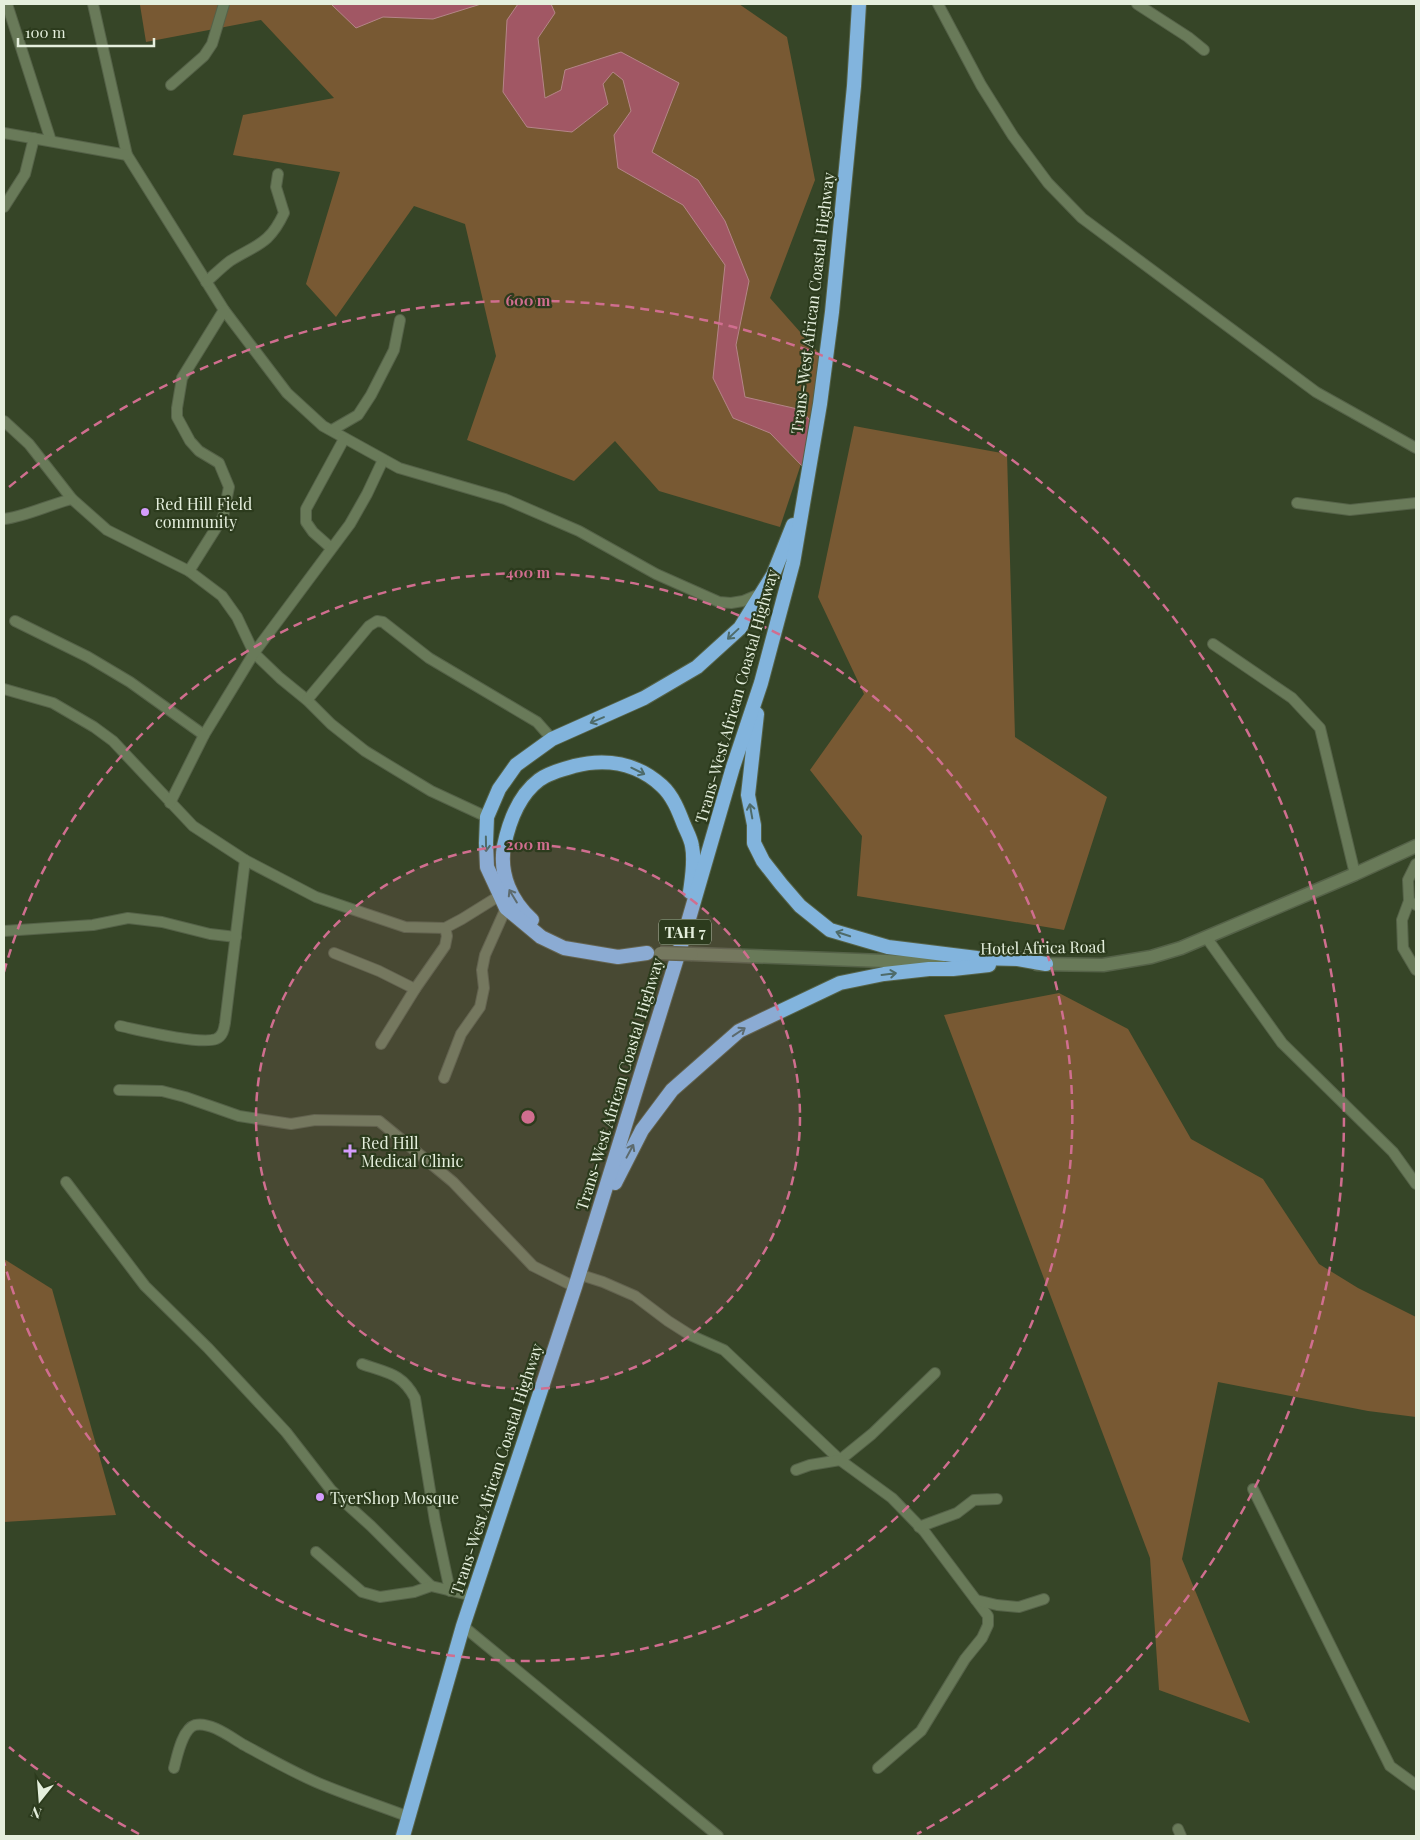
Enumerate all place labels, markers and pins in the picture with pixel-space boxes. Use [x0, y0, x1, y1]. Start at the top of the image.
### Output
place label: Red Hill Field community [155, 493, 252, 532]
marker: Red Hill Field community [139, 506, 151, 518]
centre of rings [519, 1108, 537, 1126]
place label: Red Hill Medical Clinic [361, 1132, 464, 1171]
marker: Red Hill Medical Clinic [343, 1144, 357, 1158]
place label: TyerShop Mosque [330, 1487, 459, 1508]
marker: TyerShop Mosque [314, 1491, 326, 1503]

